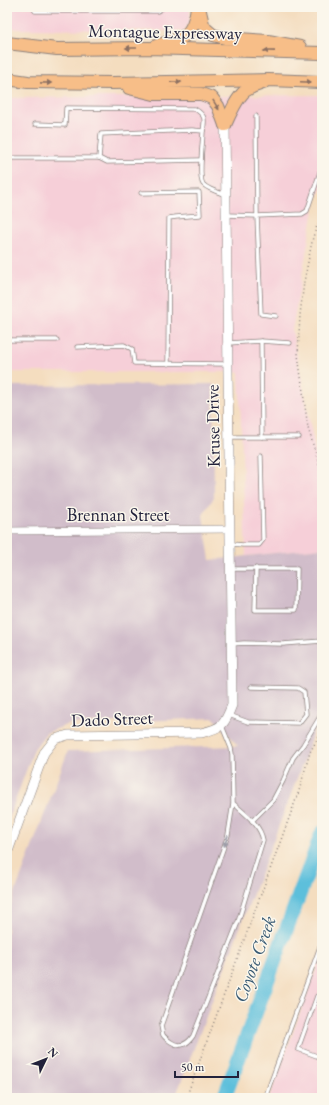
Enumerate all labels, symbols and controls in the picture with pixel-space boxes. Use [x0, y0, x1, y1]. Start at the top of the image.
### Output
street label: Montague Expressway [88, 19, 242, 44]
one-way arrow [125, 45, 137, 52]
one-way arrow [263, 48, 275, 55]
one-way arrow [300, 78, 312, 85]
one-way arrow [40, 79, 52, 86]
one-way arrow [170, 79, 183, 85]
one-way arrow [212, 100, 220, 110]
street label: Kruse Drive [200, 384, 225, 468]
street label: Brennan Street [67, 503, 170, 526]
street label: Dado Street [71, 706, 154, 731]
one-way arrow [222, 835, 228, 847]
water label: Coyote Creek [227, 912, 282, 1006]
north arrow [26, 1039, 66, 1079]
text: N [45, 1044, 62, 1060]
scale bar [175, 1053, 238, 1079]
text: 50 m [181, 1059, 205, 1075]

